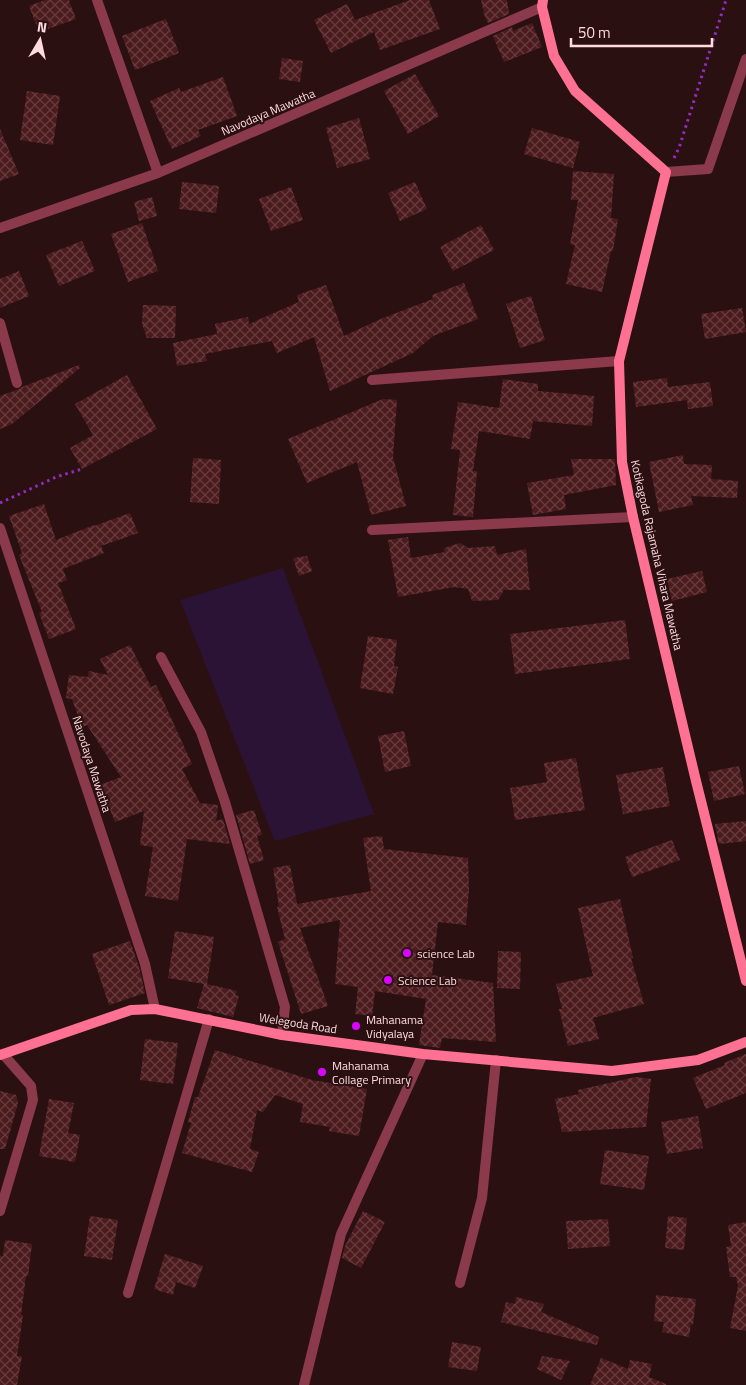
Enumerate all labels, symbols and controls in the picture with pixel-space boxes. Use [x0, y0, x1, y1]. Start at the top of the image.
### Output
north arrow [15, 15, 65, 65]
scale bar [571, 15, 712, 47]
text: N [36, 16, 49, 38]
text: 50 m [578, 21, 611, 44]
street label: Navodaya Mawatha [218, 84, 318, 140]
street label: Kotikagoda Rajamaha Vihara Mawatha [626, 458, 688, 652]
street label: Navodaya Mawatha [67, 713, 117, 815]
place label: science Lab [417, 944, 475, 963]
marker: science Lab [401, 947, 413, 959]
place label: Science Lab [398, 971, 457, 990]
marker: Science Lab [382, 974, 394, 986]
street label: Welegoda Road [258, 1007, 338, 1039]
place label: Mahanama Vidyalaya [366, 1010, 423, 1043]
marker: Mahanama Vidyalaya [350, 1020, 362, 1032]
place label: Mahanama Collage Primary [332, 1056, 411, 1089]
marker: Mahanama Collage Primary [316, 1066, 328, 1078]

